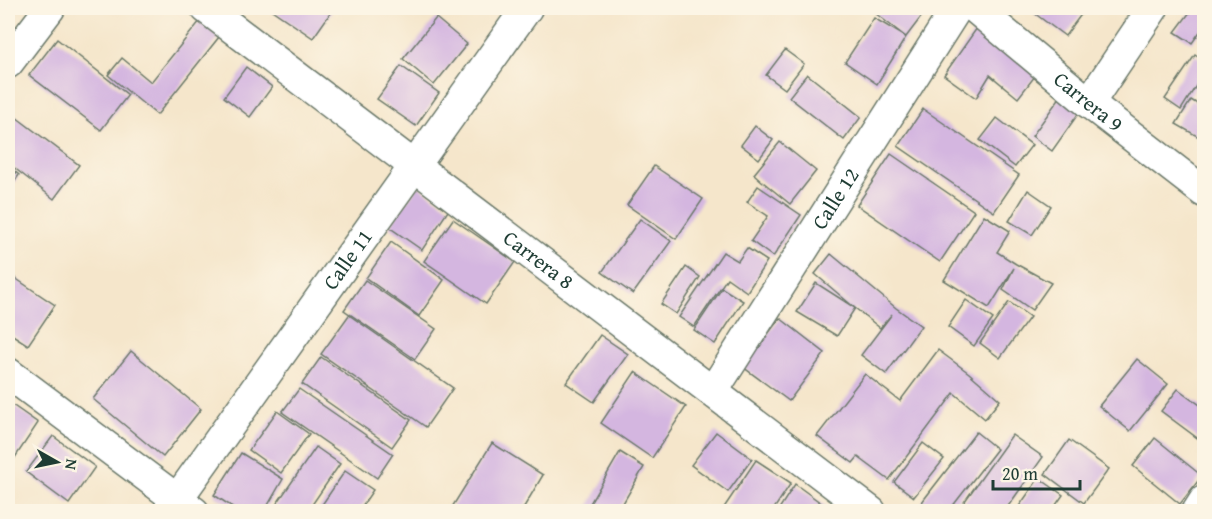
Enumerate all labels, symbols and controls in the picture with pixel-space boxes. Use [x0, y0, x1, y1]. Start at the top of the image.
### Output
street label: Carrera 9 [1047, 64, 1130, 139]
street label: Calle 12 [804, 161, 866, 235]
street label: Calle 11 [315, 223, 380, 296]
street label: Carrera 8 [497, 223, 580, 296]
north arrow [27, 432, 87, 492]
scale bar [993, 453, 1080, 491]
text: N [59, 457, 85, 472]
text: 20 m [1002, 460, 1038, 487]

